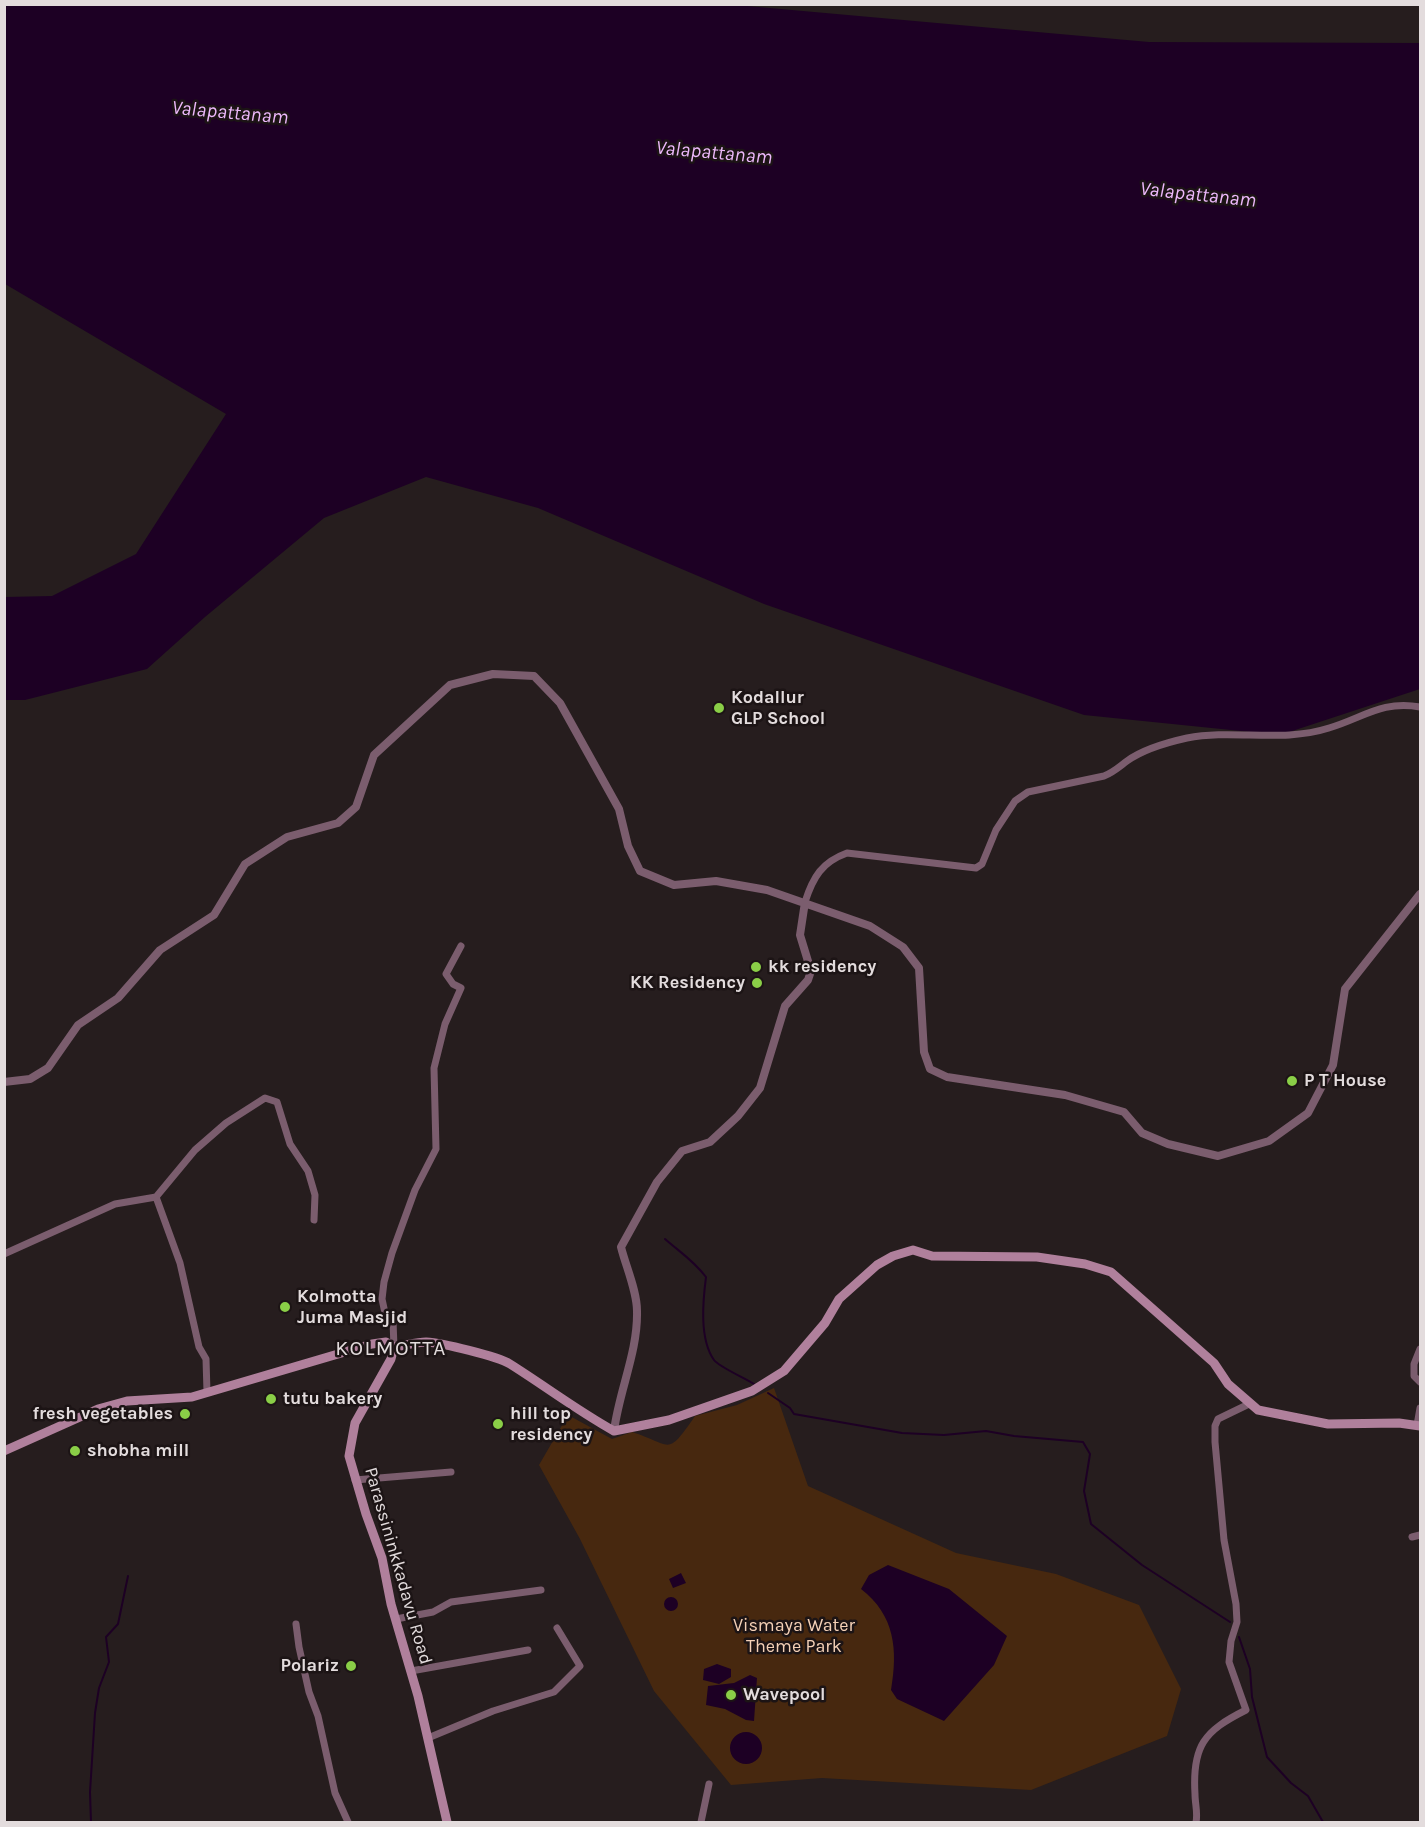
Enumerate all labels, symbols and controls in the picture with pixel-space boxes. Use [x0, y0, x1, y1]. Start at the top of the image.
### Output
water label: Valapattanam [171, 96, 289, 130]
water label: Valapattanam [655, 136, 773, 170]
water label: Valapattanam [1139, 177, 1257, 213]
place label: Kodallur GLP School [731, 687, 825, 730]
marker: Kodallur GLP School [712, 701, 726, 715]
place label: kk residency [768, 956, 876, 978]
marker: kk residency [749, 960, 763, 974]
place label: KK Residency [630, 972, 745, 994]
marker: KK Residency [750, 976, 764, 990]
place label: P T House [1304, 1070, 1386, 1092]
marker: P T House [1285, 1074, 1299, 1088]
place label: Kolmotta Juma Masjid [297, 1286, 407, 1328]
marker: Kolmotta Juma Masjid [278, 1300, 292, 1314]
district label: KOLMOTTA [335, 1336, 447, 1362]
place label: tutu bakery [283, 1388, 382, 1410]
marker: tutu bakery [264, 1392, 278, 1406]
place label: fresh vegetables [32, 1403, 173, 1425]
place label: hill top residency [510, 1403, 592, 1446]
marker: fresh vegetables [178, 1407, 192, 1421]
marker: hill top residency [491, 1417, 505, 1431]
place label: shobha mill [87, 1440, 189, 1462]
marker: shobha mill [68, 1444, 82, 1458]
street label: Parassininkkadavu Road [359, 1465, 437, 1667]
park label: Vismaya Water Theme Park [733, 1615, 855, 1658]
place label: Polariz [280, 1655, 339, 1677]
marker: Polariz [344, 1659, 358, 1673]
place label: Wavepool [743, 1684, 826, 1706]
marker: Wavepool [724, 1688, 738, 1702]

